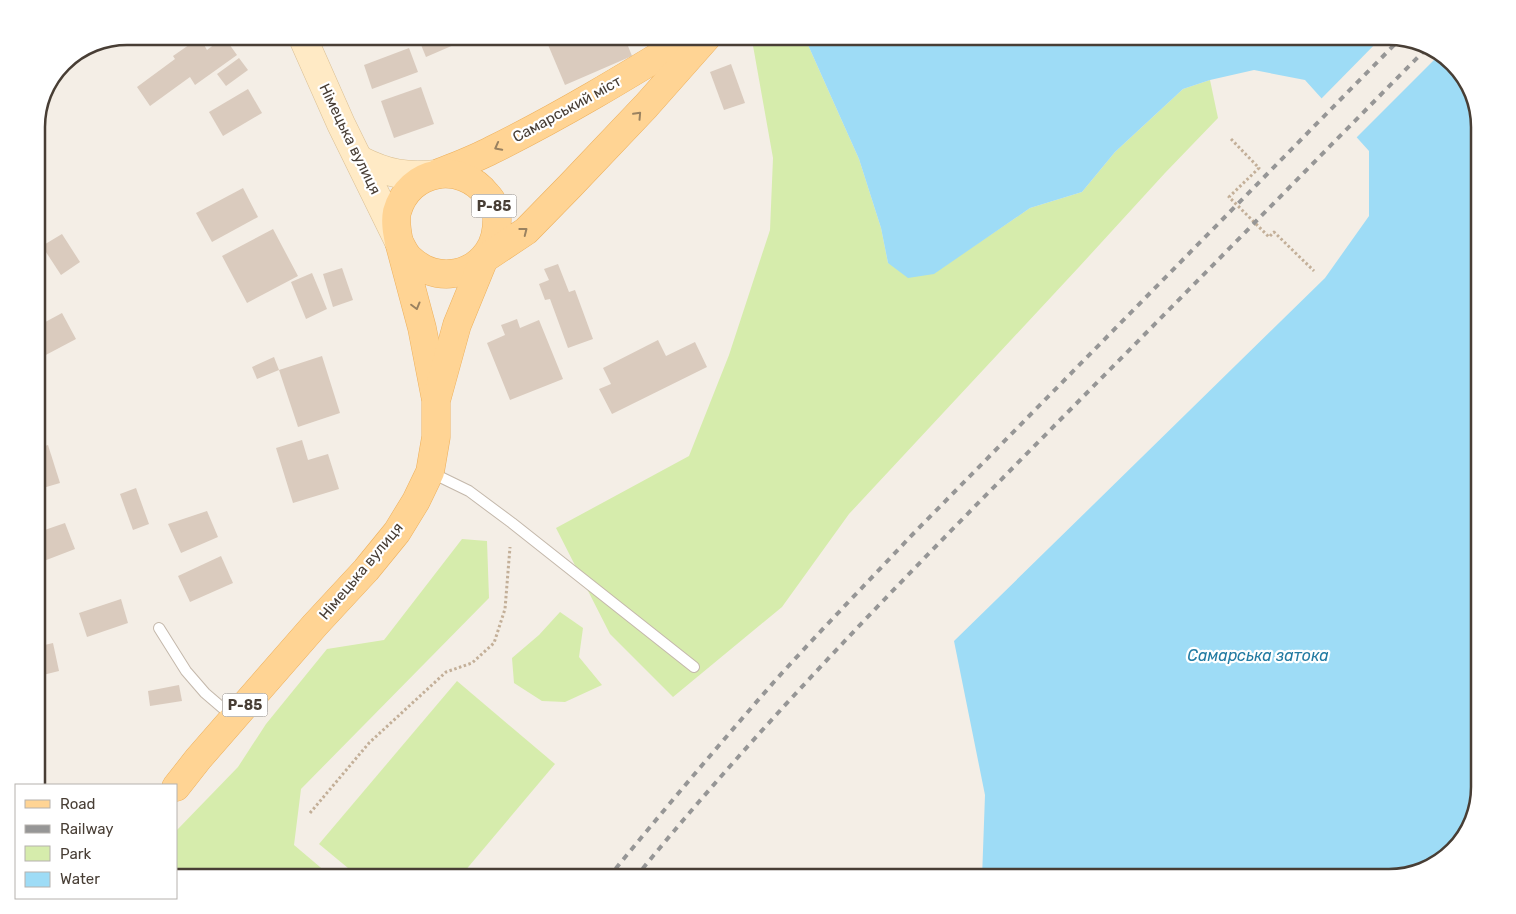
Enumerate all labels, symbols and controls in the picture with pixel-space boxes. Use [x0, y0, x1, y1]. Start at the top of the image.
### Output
street label: Самарський міст [510, 72, 625, 146]
street label: Німецька вулиця [315, 81, 385, 197]
one-way arrow [632, 112, 641, 121]
one-way arrow [494, 141, 503, 151]
road number: Р-85 [472, 195, 516, 218]
one-way arrow [518, 229, 527, 237]
one-way arrow [410, 301, 421, 310]
street label: Німецька вулиця [315, 519, 407, 623]
water label: Самарська затока [1187, 646, 1329, 665]
road number: Р-85 [222, 694, 268, 716]
legend [15, 784, 178, 899]
text: Road [60, 795, 96, 813]
text: Railway [60, 820, 114, 838]
text: Park [60, 845, 91, 863]
text: Water [60, 870, 100, 888]

